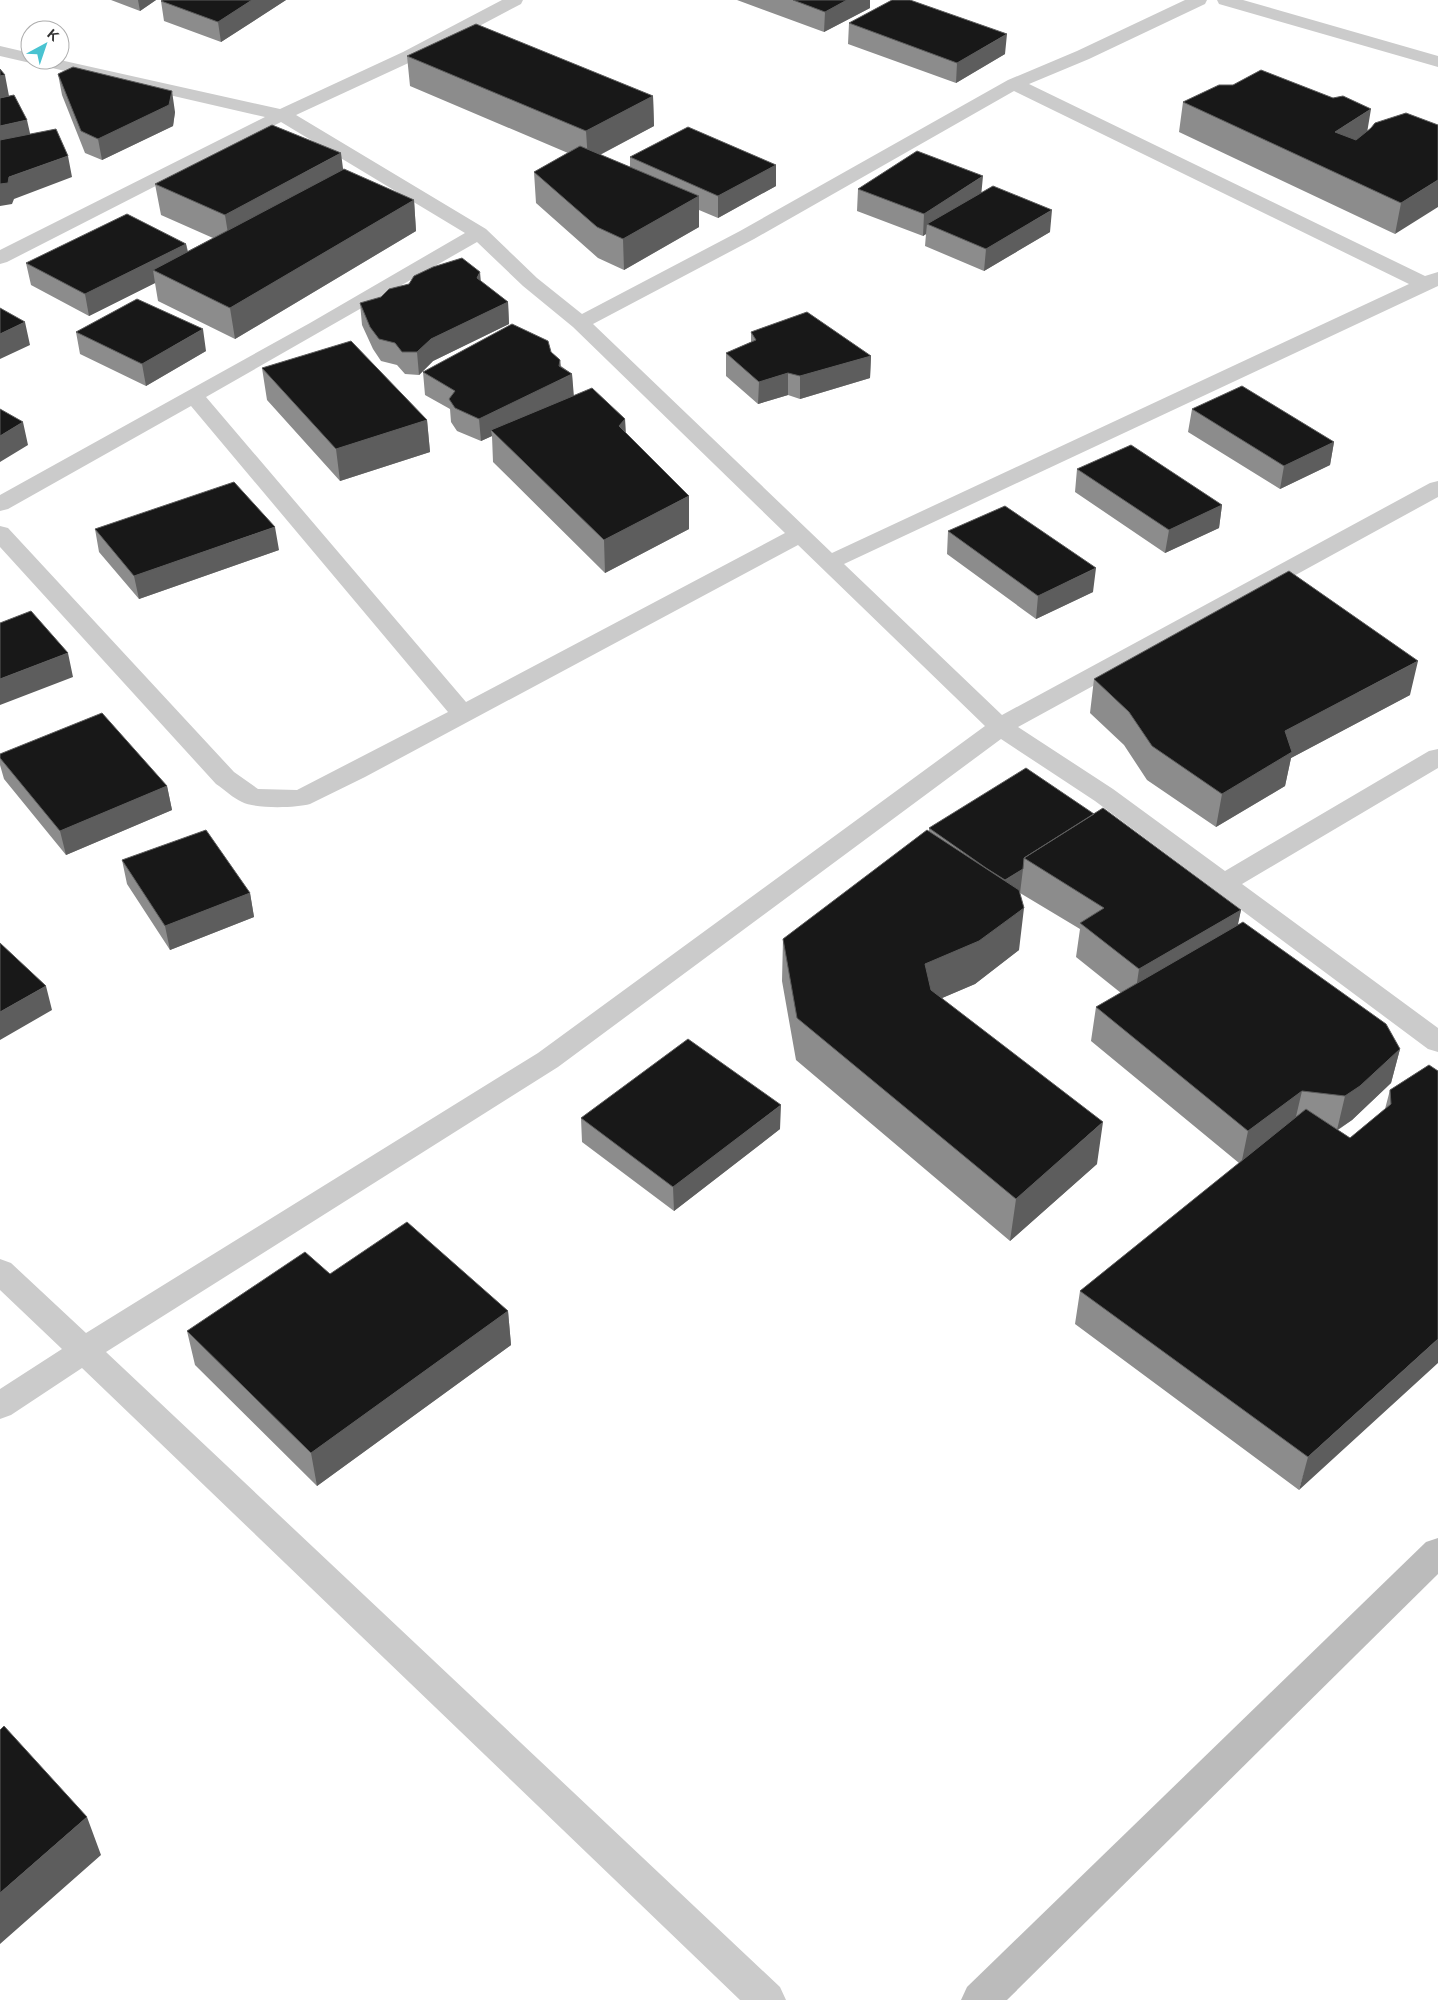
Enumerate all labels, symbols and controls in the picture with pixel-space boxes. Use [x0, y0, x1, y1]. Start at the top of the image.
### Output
north arrow [20, 20, 70, 70]
text: K [44, 26, 62, 44]

